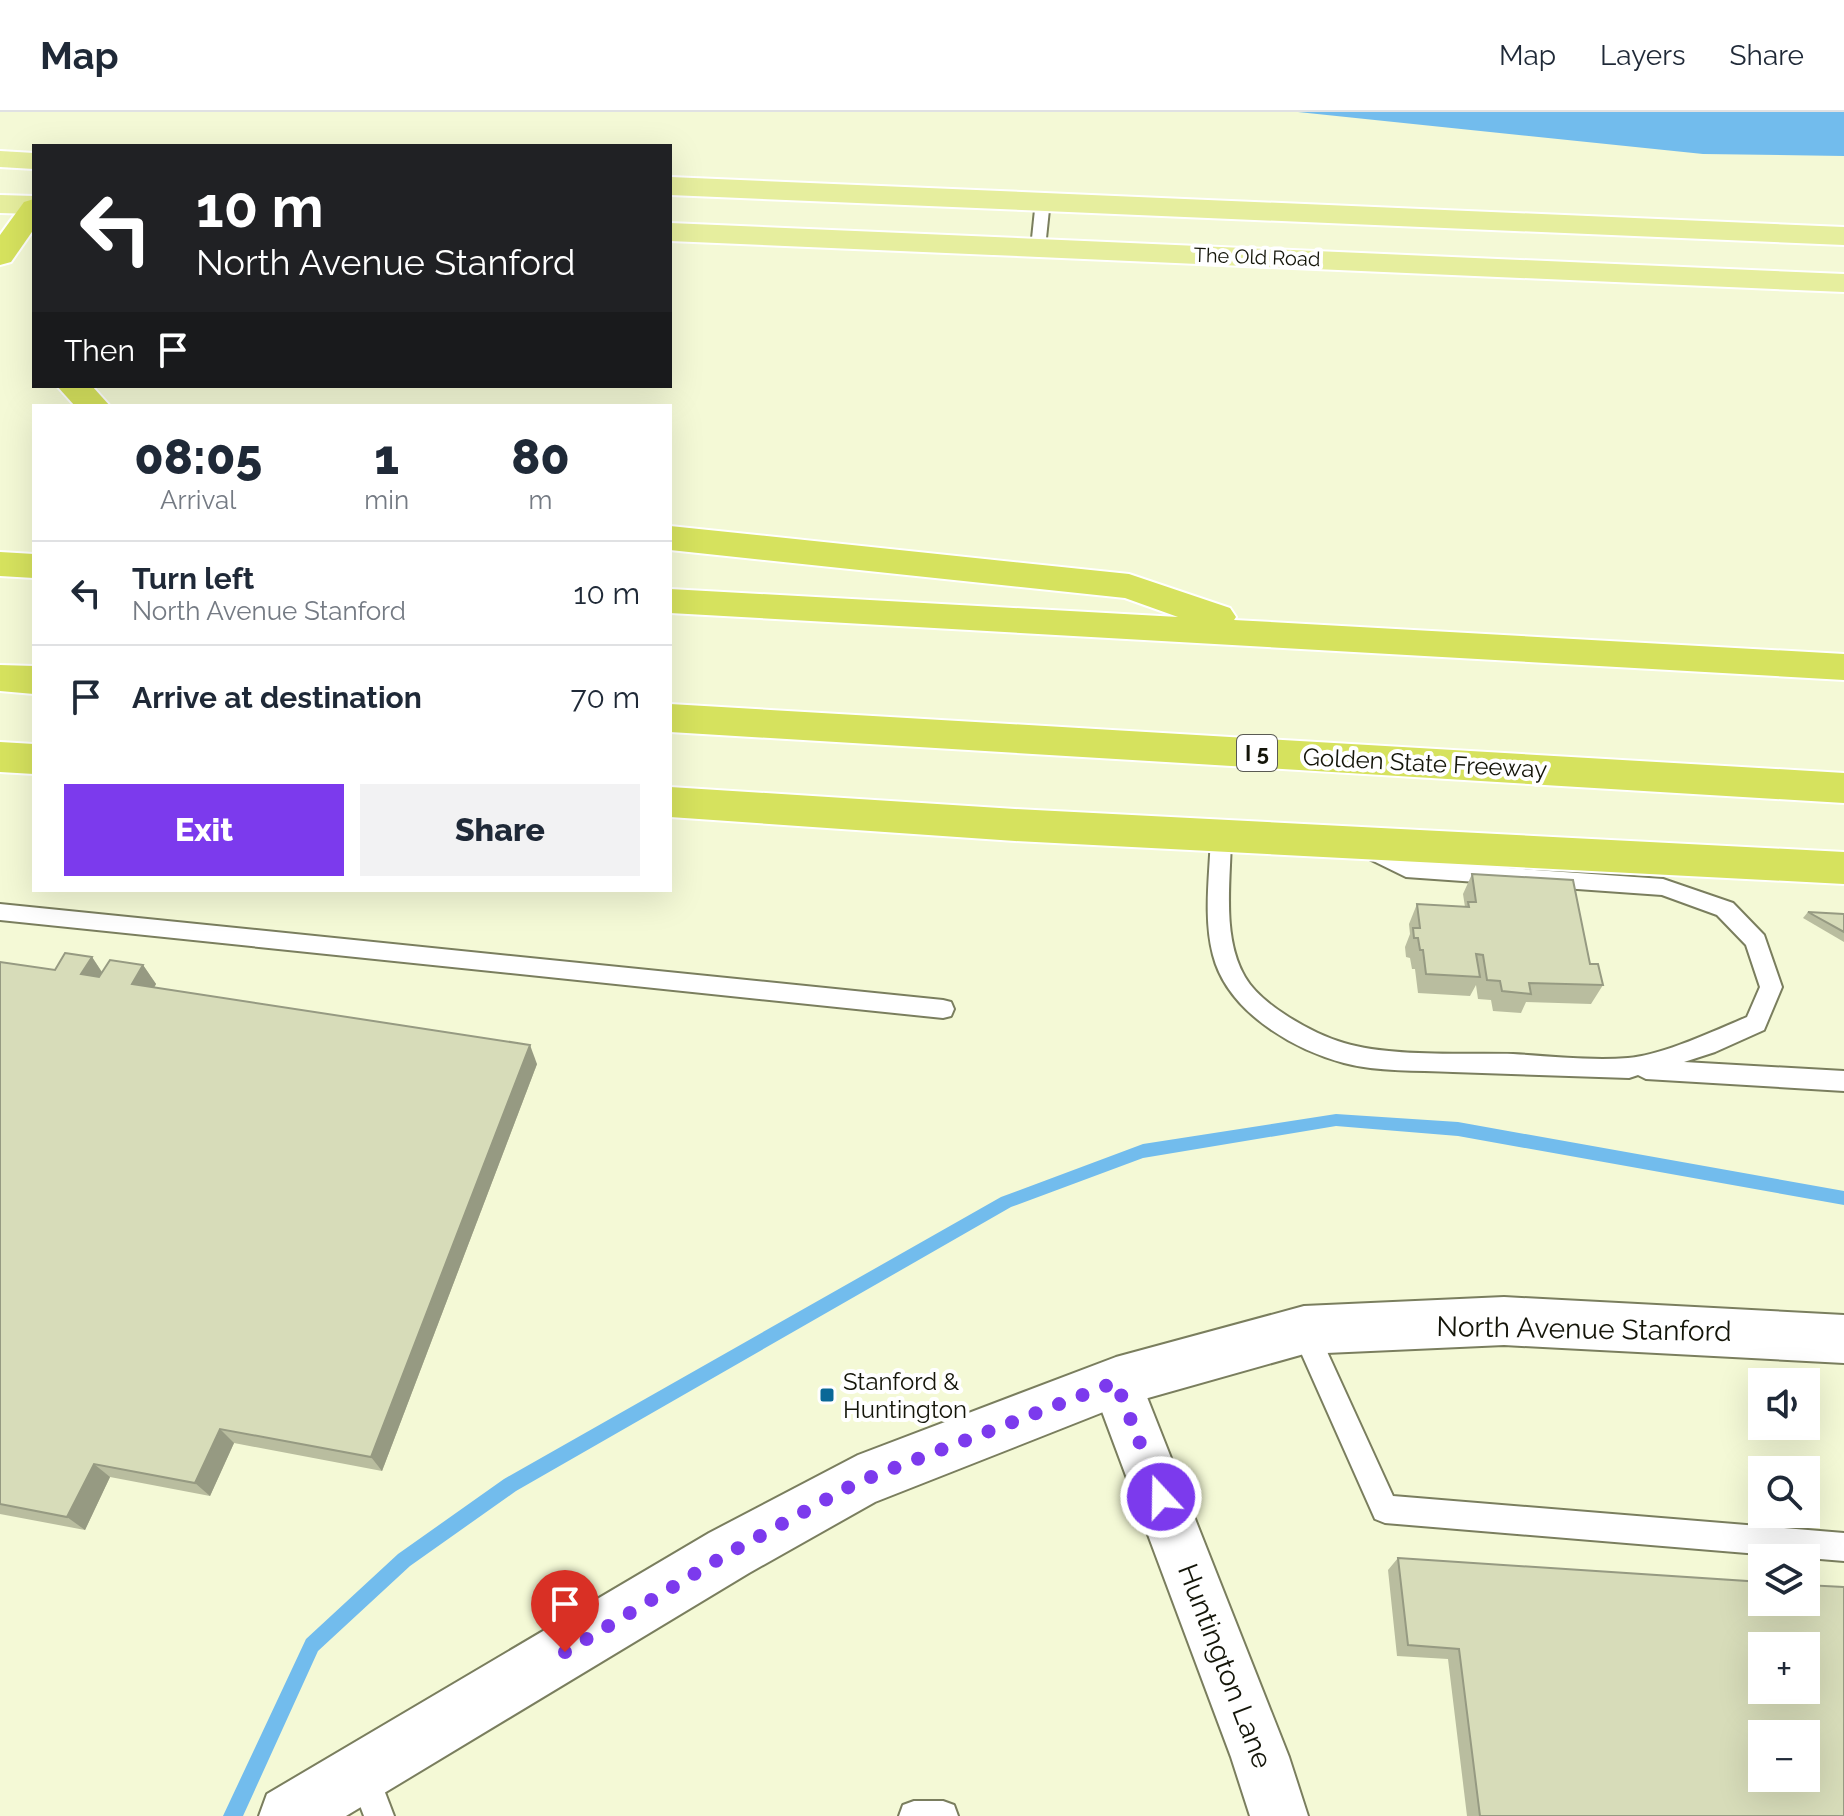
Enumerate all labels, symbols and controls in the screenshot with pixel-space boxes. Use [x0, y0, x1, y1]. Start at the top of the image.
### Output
text: Map [40, 33, 119, 78]
text: Map [1499, 39, 1556, 72]
text: Layers [1600, 39, 1686, 72]
text: Share [1730, 39, 1804, 72]
text: 10 m [196, 174, 324, 240]
icon: left [64, 176, 168, 280]
text: North Avenue Stanford [196, 241, 575, 283]
street label: The Old Road [1193, 243, 1321, 271]
icon: arrive [151, 328, 195, 372]
text: Then [64, 333, 135, 368]
text: 08:05 [134, 429, 262, 485]
text: 1 [374, 429, 399, 485]
text: 80 [511, 429, 570, 485]
text: Arrival [160, 485, 236, 515]
text: min [364, 485, 409, 515]
text: m [529, 485, 552, 515]
text: Turn left [132, 561, 254, 596]
icon: left [64, 571, 108, 615]
text: 10 m [574, 576, 640, 611]
text: North Avenue Stanford [132, 596, 406, 626]
icon: arrive [64, 675, 108, 719]
text: Arrive at destination [132, 680, 422, 715]
text: 70 m [570, 680, 640, 715]
road number: I 5 [1237, 735, 1277, 771]
street label: Golden State Freeway [1302, 742, 1548, 784]
button: Exit [64, 784, 344, 876]
button: Share [360, 784, 640, 876]
street label: North Avenue Stanford [1436, 1310, 1732, 1348]
place label: Stanford & Huntington [843, 1367, 967, 1424]
map controls [1748, 1368, 1820, 1792]
button: sound [1748, 1368, 1820, 1440]
marker: Stanford & Huntington [818, 1386, 836, 1404]
position arrow [1119, 1455, 1203, 1539]
button: search [1748, 1456, 1820, 1528]
button: layers [1748, 1544, 1820, 1616]
street label: Huntington Lane [1171, 1559, 1279, 1773]
pin [531, 1570, 599, 1652]
icon: arrive [543, 1582, 587, 1626]
button: + [1748, 1632, 1820, 1704]
button: − [1748, 1720, 1820, 1792]

